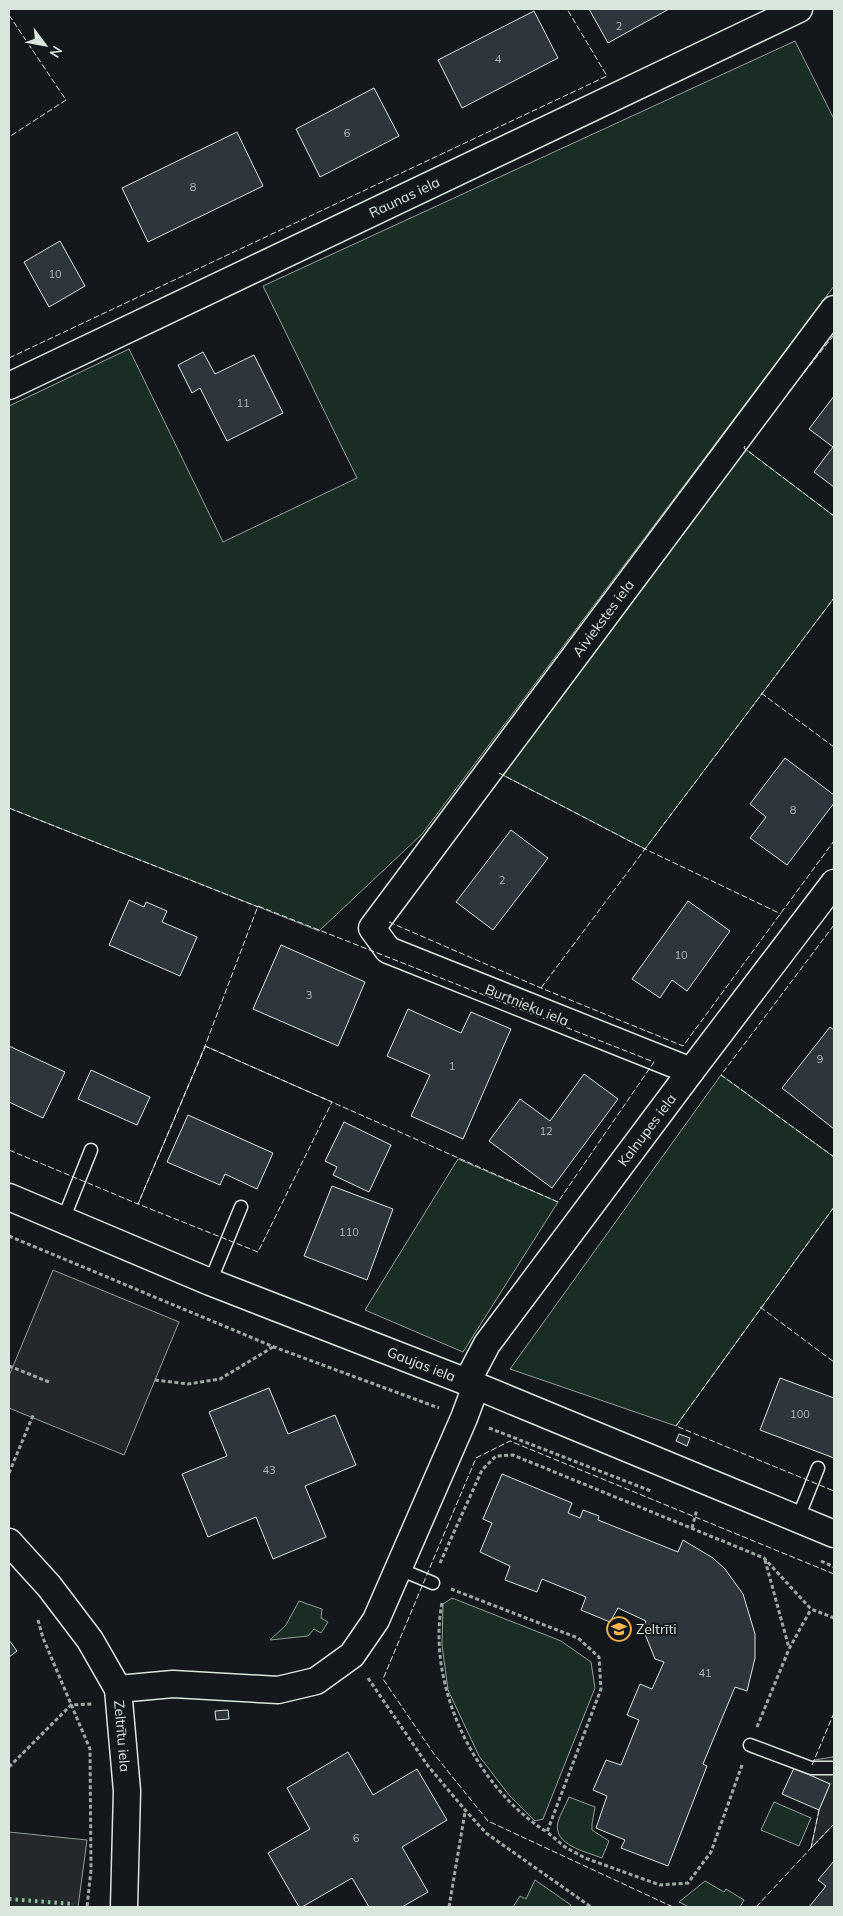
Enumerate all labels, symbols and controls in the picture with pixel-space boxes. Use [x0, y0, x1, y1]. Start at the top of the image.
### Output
house number: 2 [616, 19, 623, 33]
north arrow [20, 20, 70, 70]
text: N [46, 43, 66, 61]
house number: 4 [495, 52, 502, 66]
house number: 6 [344, 126, 351, 140]
street label: Raunas iela [366, 173, 443, 222]
house number: 8 [190, 180, 197, 194]
house number: 10 [48, 267, 62, 281]
house number: 11 [236, 396, 250, 410]
street label: Aiviekstes iela [569, 576, 638, 660]
house number: 8 [790, 803, 797, 817]
house number: 2 [499, 873, 506, 887]
house number: 10 [674, 948, 688, 962]
street label: Burtnieku iela [482, 980, 572, 1030]
house number: 3 [306, 988, 312, 1002]
house number: 9 [817, 1052, 823, 1066]
house number: 1 [449, 1059, 455, 1073]
street label: Kalnupes iela [614, 1090, 680, 1170]
house number: 12 [539, 1124, 553, 1138]
house number: 110 [339, 1225, 359, 1239]
street label: Gaujas iela [385, 1343, 458, 1386]
house number: 100 [790, 1407, 810, 1421]
house number: 43 [262, 1463, 276, 1477]
school or university icon: Zeltrīti [606, 1616, 632, 1642]
place label: Zeltrīti [636, 1620, 677, 1638]
house number: 41 [698, 1666, 712, 1680]
street label: Zeltrītu iela [110, 1700, 134, 1773]
house number: 6 [353, 1831, 360, 1845]

